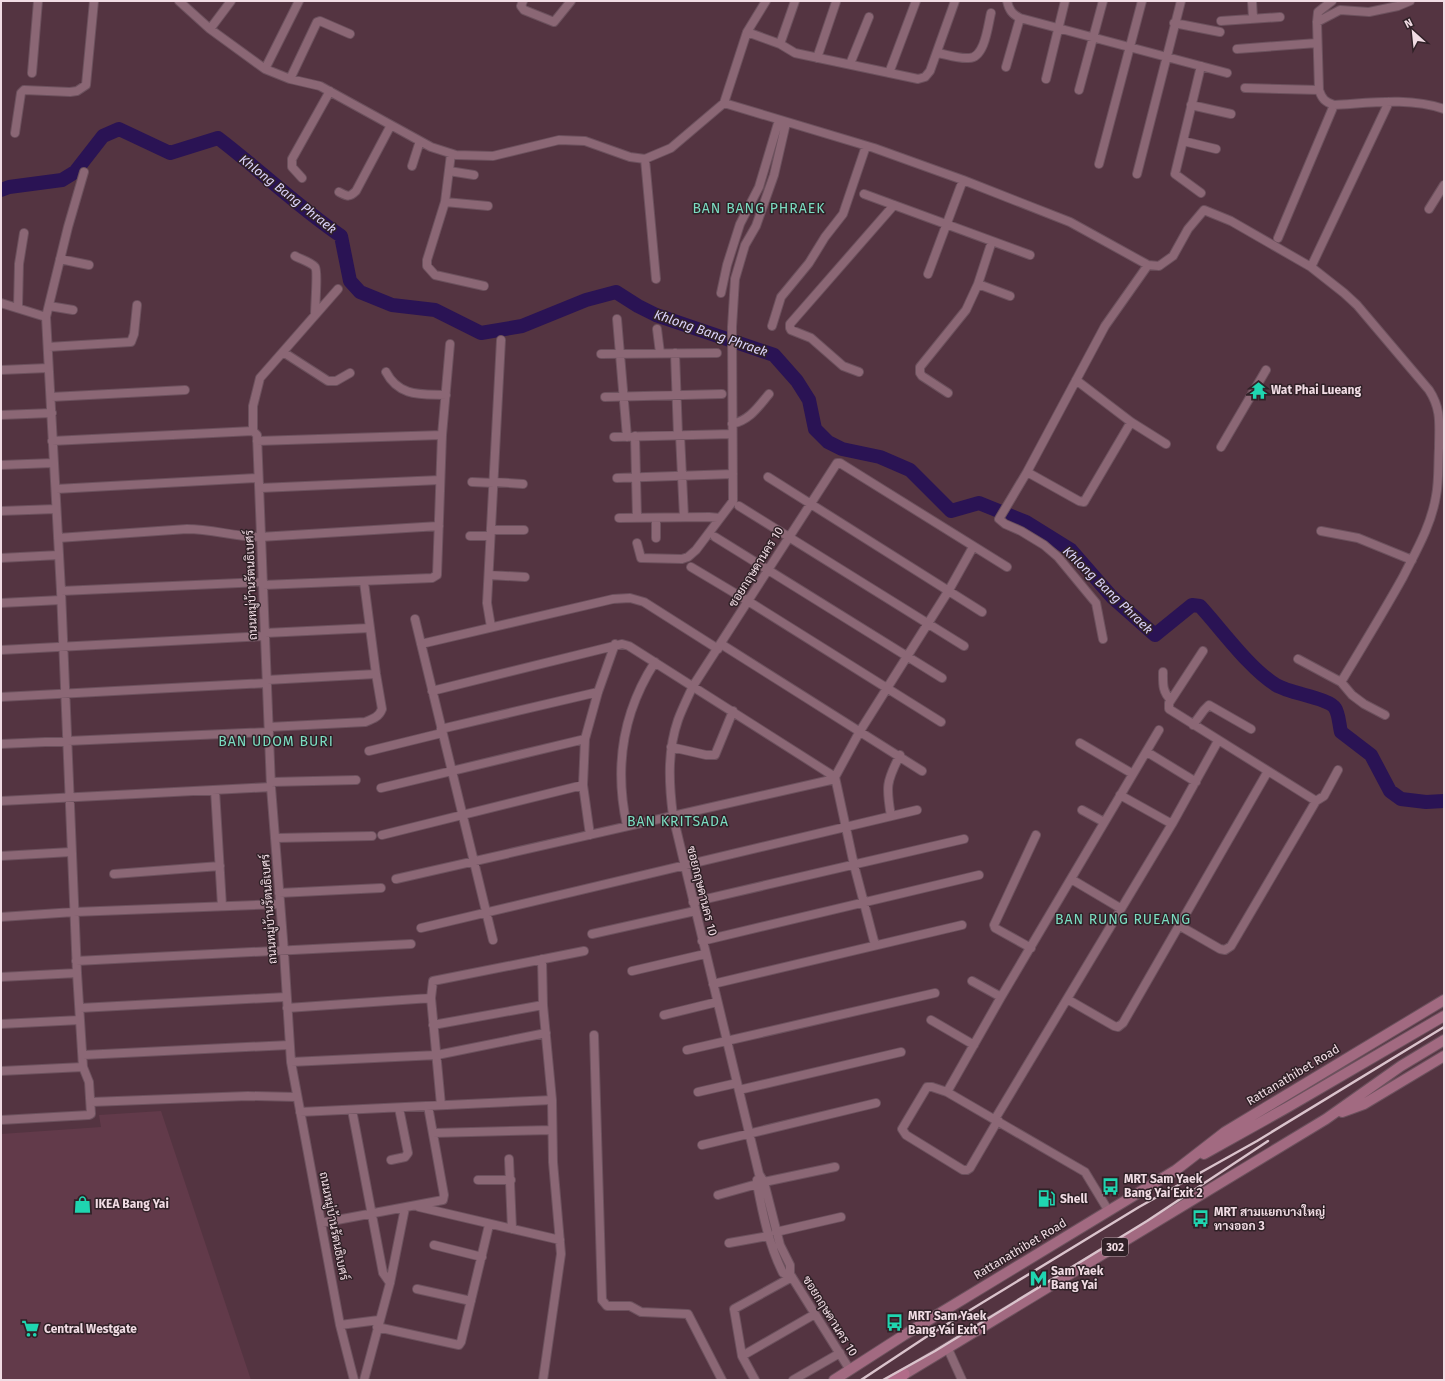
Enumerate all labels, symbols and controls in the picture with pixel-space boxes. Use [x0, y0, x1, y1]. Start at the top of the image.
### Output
north arrow [1393, 12, 1433, 52]
text: N [1402, 16, 1415, 31]
water label: Khlong Bang Phraek [237, 151, 339, 237]
district label: BAN BANG PHRAEK [692, 200, 826, 217]
water label: Khlong Bang Phraek [652, 307, 770, 359]
temple icon: Wat Phai Lueang [1248, 380, 1268, 400]
place label: Wat Phai Lueang [1271, 383, 1361, 397]
street label: ซอยกฤษดานคร 10 [726, 524, 786, 610]
street label: ถนนหมู่บ้านรัตนธิเบศร์ [241, 529, 261, 640]
water label: Khlong Bang Phraek [1060, 543, 1156, 637]
district label: BAN UDOM BURI [218, 733, 334, 750]
district label: BAN KRITSADA [627, 813, 729, 830]
street label: ซอยกฤษดานคร 10 [684, 845, 720, 938]
street label: ถนนหมู่บ้านรัตนธิเบศร์ [257, 853, 281, 965]
district label: BAN RUNG RUEANG [1055, 911, 1191, 928]
street label: Rattanathibet Road [1244, 1042, 1342, 1108]
street label: ถนนหมู่บ้านรัตนธิเบศร์ [316, 1170, 352, 1282]
place label: MRT Sam Yaek Bang Yai Exit 2 [1124, 1172, 1203, 1200]
bus stop icon: MRT Sam Yaek Bang Yai Exit 2 [1101, 1176, 1121, 1196]
fuel station icon: Shell [1037, 1189, 1057, 1209]
place label: Shell [1060, 1192, 1088, 1206]
shop icon: IKEA Bang Yai [72, 1194, 92, 1214]
place label: IKEA Bang Yai [95, 1197, 169, 1211]
place label: MRT สามแยกบางใหญ่ ทางออก 3 [1214, 1204, 1325, 1233]
bus stop icon: MRT สามแยกบางใหญ่ ทางออก 3 [1191, 1209, 1211, 1229]
street label: Rattanathibet Road [971, 1216, 1069, 1282]
road number: 302 [1102, 1238, 1128, 1256]
place label: Sam Yaek Bang Yai [1051, 1264, 1104, 1292]
metro station icon: Sam Yaek Bang Yai [1028, 1268, 1048, 1288]
street label: ซอยกฤษดานคร 10 [800, 1273, 860, 1359]
place label: MRT Sam Yaek Bang Yai Exit 1 [908, 1309, 987, 1337]
bus stop icon: MRT Sam Yaek Bang Yai Exit 1 [885, 1313, 905, 1333]
supermarket icon: Central Westgate [21, 1319, 41, 1339]
place label: Central Westgate [44, 1322, 137, 1336]

